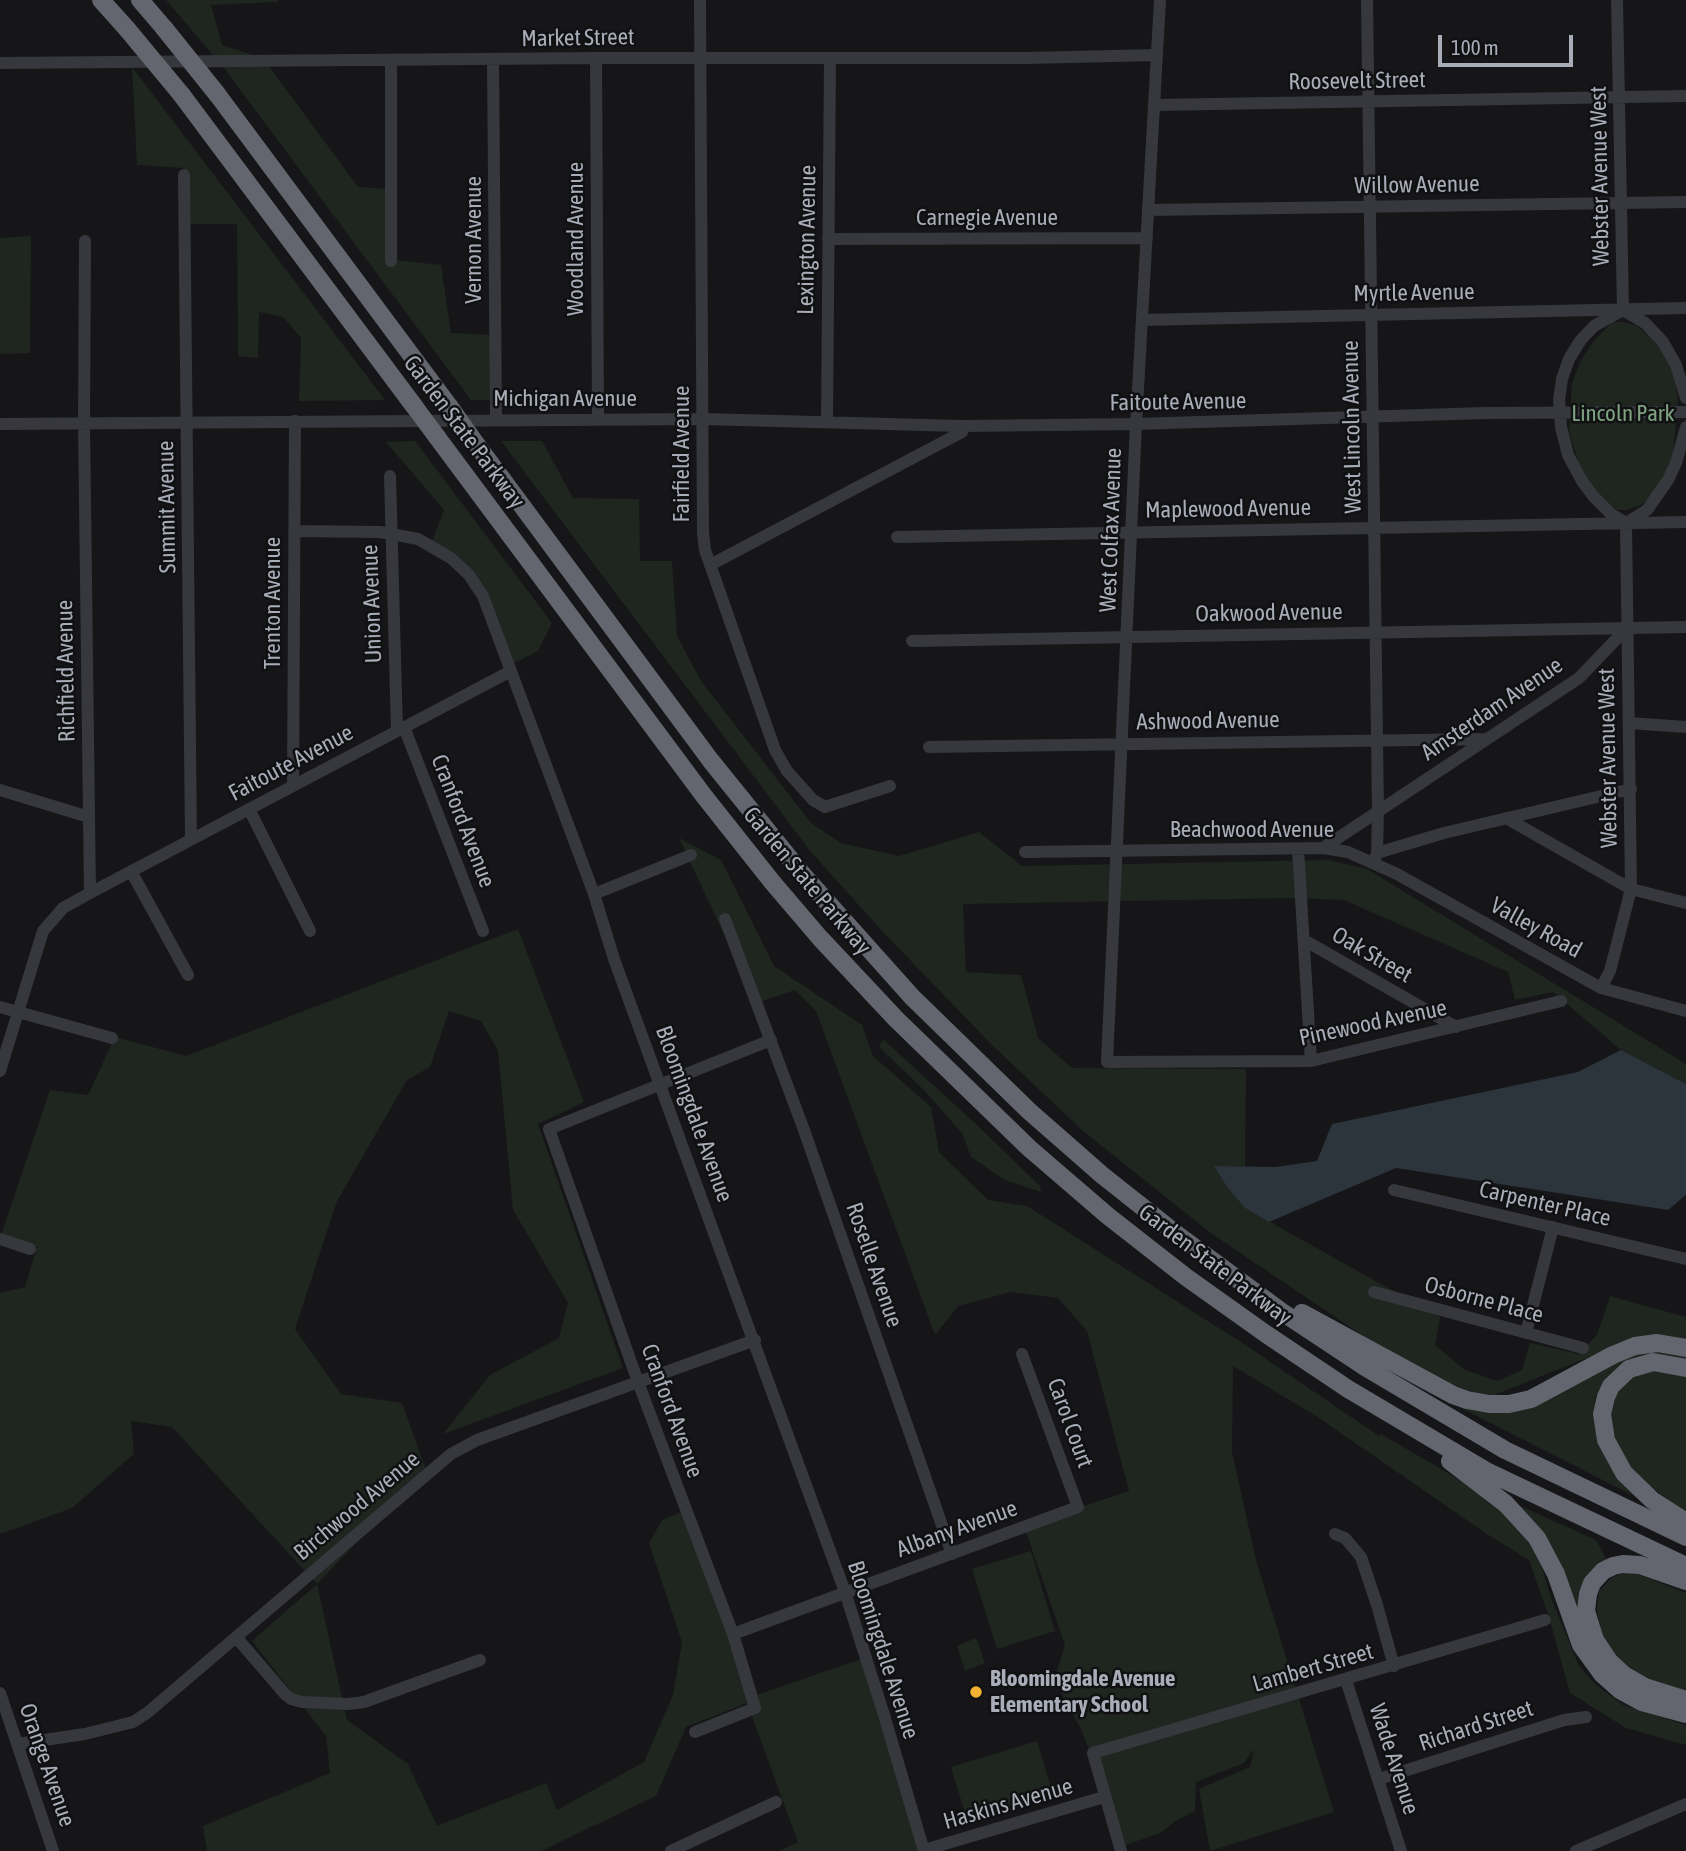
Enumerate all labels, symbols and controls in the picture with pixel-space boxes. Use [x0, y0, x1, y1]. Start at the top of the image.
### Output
scale bar [1441, 21, 1576, 65]
street label: Market Street [521, 23, 635, 53]
text: 100 m [1451, 35, 1499, 59]
street label: Roosevelt Street [1288, 66, 1426, 96]
street label: Webster Avenue West [1585, 86, 1615, 266]
street label: Woodland Avenue [562, 162, 590, 316]
street label: Lexington Avenue [792, 165, 822, 315]
street label: Willow Avenue [1354, 170, 1480, 200]
street label: Vernon Avenue [460, 176, 488, 304]
street label: Carnegie Avenue [916, 204, 1058, 232]
street label: Myrtle Avenue [1353, 278, 1475, 308]
street label: West Lincoln Avenue [1337, 340, 1367, 514]
street label: Garden State Parkway [398, 350, 530, 514]
street label: Michigan Avenue [493, 385, 637, 413]
street label: Fairfield Avenue [668, 385, 696, 523]
street label: Faitoute Avenue [1109, 387, 1247, 417]
park label: Lincoln Park [1571, 400, 1675, 428]
street label: Summit Avenue [152, 440, 182, 574]
street label: West Colfax Avenue [1094, 447, 1128, 613]
street label: Maplewood Avenue [1145, 494, 1311, 524]
street label: Trenton Avenue [259, 537, 287, 669]
street label: Union Avenue [356, 544, 388, 664]
street label: Oakwood Avenue [1195, 598, 1343, 628]
street label: Richfield Avenue [51, 600, 81, 742]
street label: Amsterdam Avenue [1416, 652, 1568, 766]
street label: Webster Avenue West [1593, 668, 1623, 848]
street label: Ashwood Avenue [1136, 706, 1280, 736]
street label: Faitoute Avenue [224, 719, 358, 807]
street label: Cranford Avenue [425, 751, 501, 891]
street label: Garden State Parkway [737, 802, 877, 960]
street label: Beachwood Avenue [1170, 816, 1334, 844]
street label: Valley Road [1486, 892, 1586, 964]
street label: Oak Street [1327, 921, 1417, 989]
street label: Pinewood Avenue [1297, 994, 1449, 1052]
street label: Bloomingdale Avenue [649, 1022, 739, 1206]
street label: Carpenter Place [1477, 1175, 1613, 1233]
street label: Roselle Avenue [840, 1199, 908, 1331]
street label: Garden State Parkway [1133, 1199, 1297, 1331]
street label: Osborne Place [1422, 1271, 1546, 1329]
street label: Cranford Avenue [635, 1340, 709, 1482]
street label: Carol Court [1041, 1374, 1099, 1472]
street label: Birchwood Avenue [289, 1445, 425, 1567]
street label: Albany Avenue [893, 1494, 1021, 1564]
street label: Bloomingdale Avenue [841, 1558, 925, 1742]
street label: Lambert Street [1249, 1638, 1377, 1698]
place label: Bloomingdale Avenue Elementary School [990, 1665, 1176, 1719]
marker: Bloomingdale Avenue Elementary School [968, 1684, 984, 1700]
street label: Richard Street [1415, 1695, 1537, 1757]
street label: Orange Avenue [13, 1700, 81, 1830]
street label: Wade Avenue [1363, 1700, 1425, 1818]
street label: Haskins Avenue [940, 1772, 1076, 1836]

